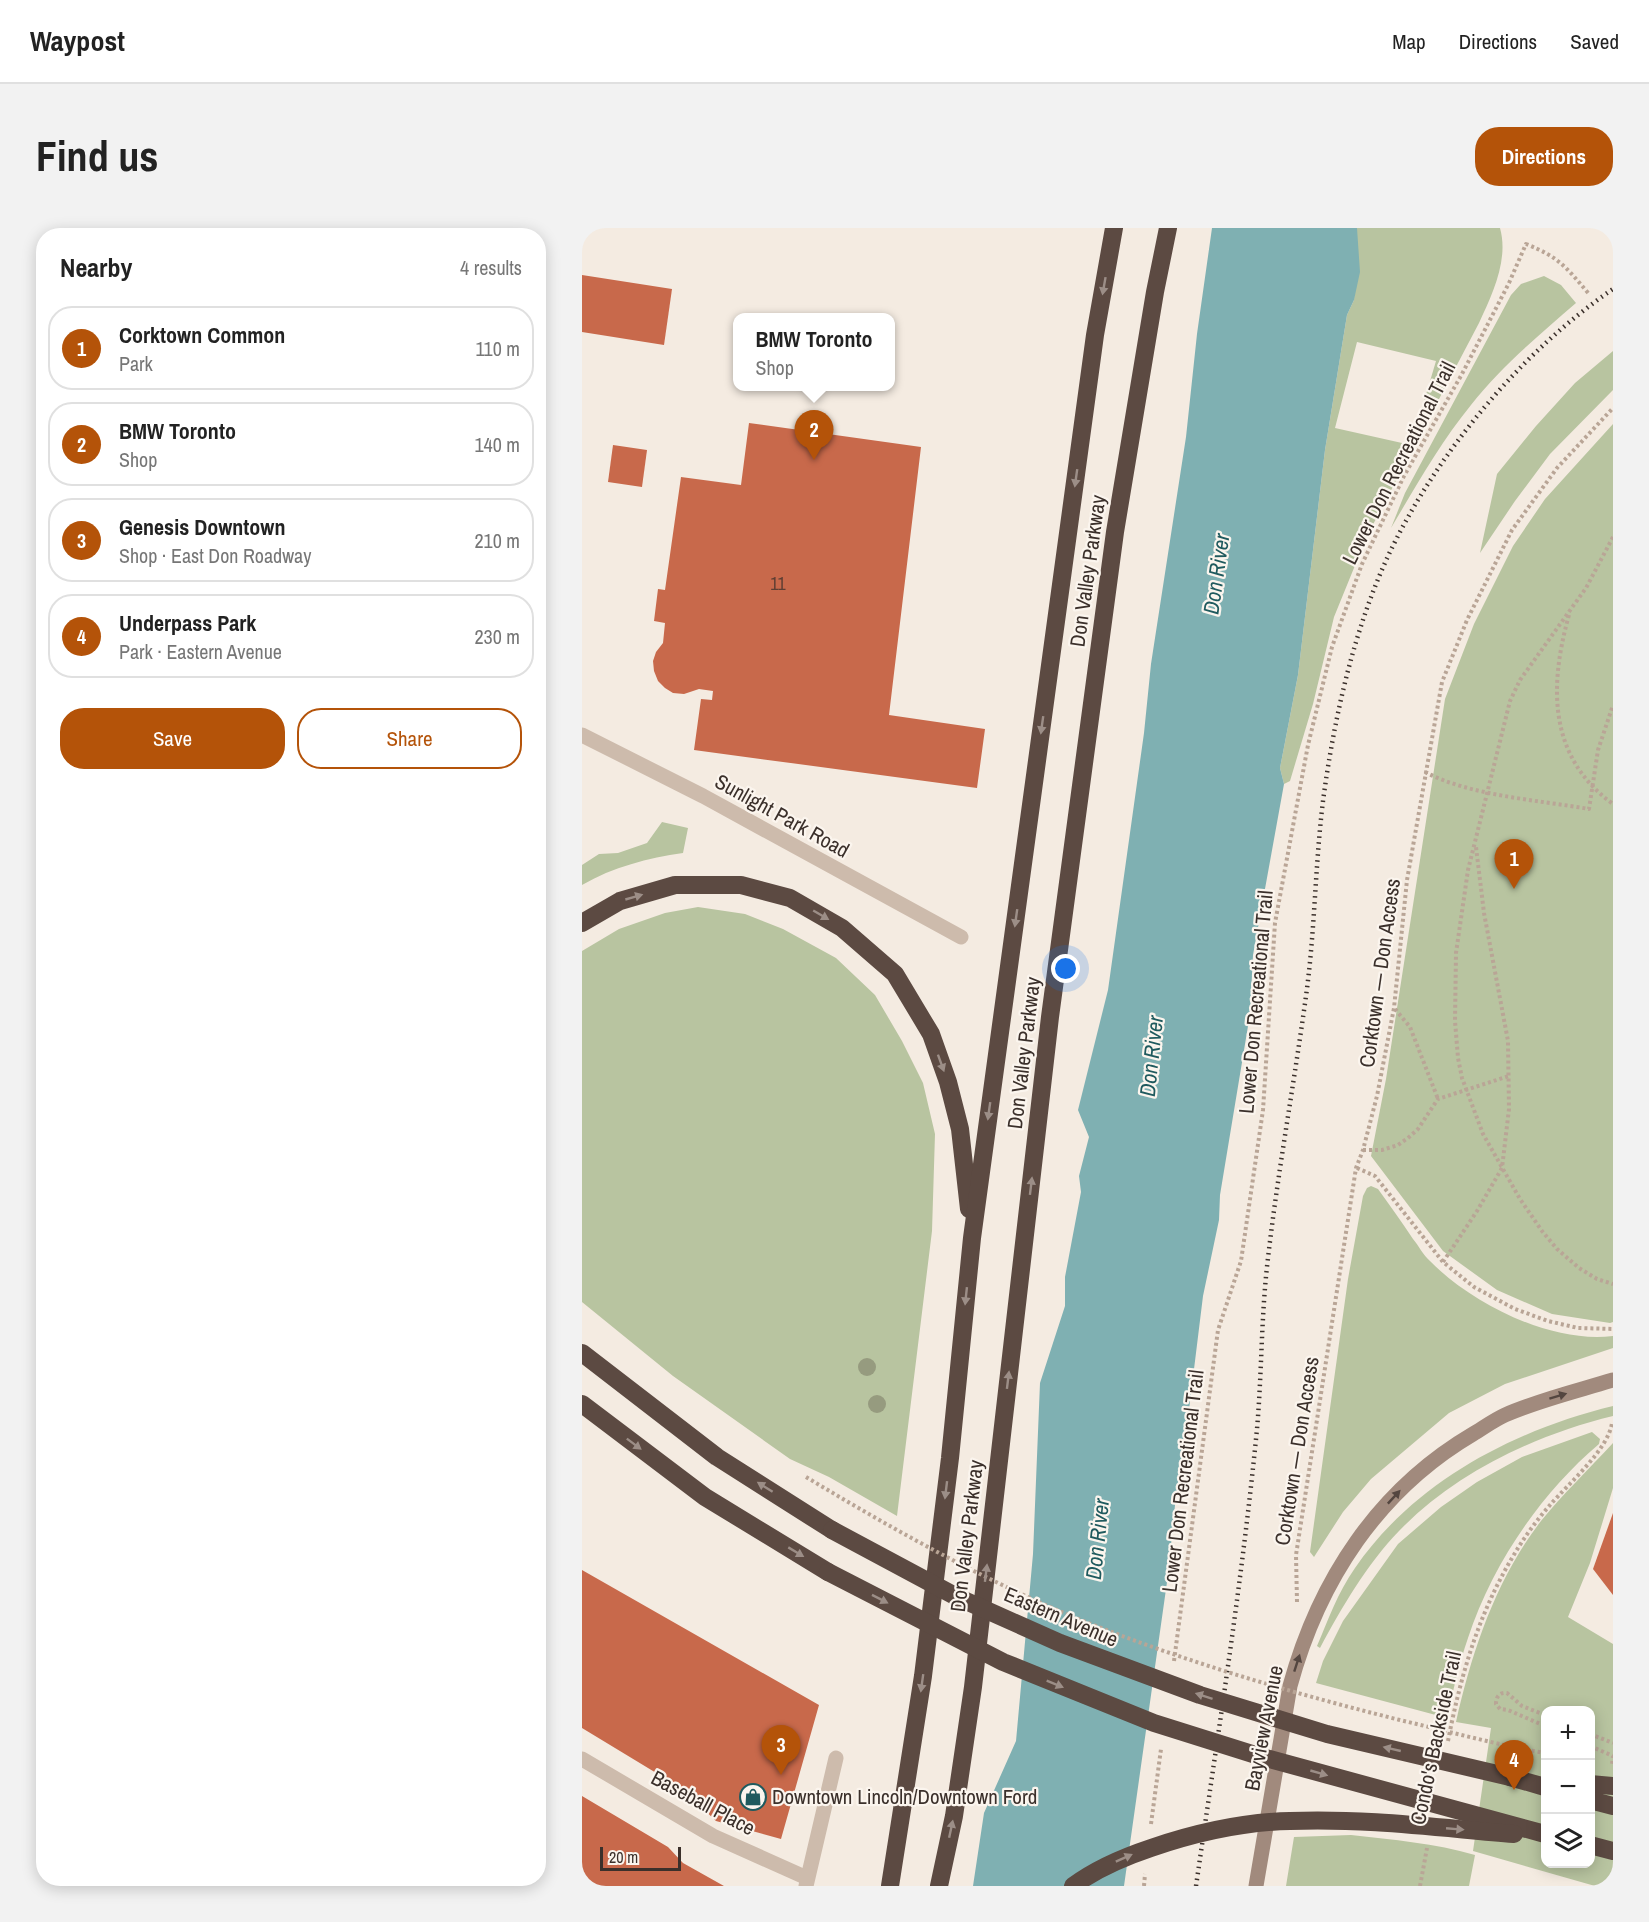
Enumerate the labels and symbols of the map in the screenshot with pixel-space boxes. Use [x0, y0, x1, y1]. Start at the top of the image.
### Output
one-way arrow [1099, 276, 1108, 295]
street label: Lower Don Recreational Trail [1335, 356, 1462, 569]
pin: 2 [794, 410, 834, 460]
one-way arrow [1071, 469, 1080, 488]
street label: Don Valley Parkway [1063, 493, 1113, 649]
water label: Don River [1195, 531, 1237, 616]
house number: 11 [770, 571, 786, 596]
one-way arrow [1038, 715, 1047, 734]
street label: Sunlight Park Road [710, 767, 855, 864]
pin: 1 [1494, 840, 1534, 889]
street label: Corktown — Don Access [1352, 877, 1407, 1069]
street label: Lower Don Recreational Trail [1231, 889, 1280, 1115]
one-way arrow [625, 891, 643, 901]
one-way arrow [1011, 909, 1020, 928]
one-way arrow [813, 910, 829, 921]
your location [1051, 954, 1080, 983]
street label: Don Valley Parkway [1000, 975, 1047, 1131]
water label: Don River [1132, 1013, 1170, 1098]
one-way arrow [937, 1054, 947, 1072]
one-way arrow [985, 1102, 994, 1121]
one-way arrow [1026, 1176, 1036, 1195]
one-way arrow [961, 1286, 971, 1305]
street label: Corktown — Don Access [1267, 1355, 1326, 1547]
street label: Lower Don Recreational Trail [1154, 1368, 1211, 1594]
one-way arrow [1004, 1370, 1013, 1389]
one-way arrow [1549, 1391, 1567, 1400]
one-way arrow [626, 1438, 642, 1450]
street label: Don Valley Parkway [943, 1458, 990, 1614]
one-way arrow [942, 1480, 951, 1499]
one-way arrow [757, 1482, 773, 1493]
one-way arrow [1387, 1489, 1401, 1504]
water label: Don River [1078, 1496, 1116, 1581]
one-way arrow [788, 1547, 804, 1558]
one-way arrow [981, 1564, 991, 1583]
street label: Eastern Avenue [1000, 1579, 1123, 1654]
one-way arrow [871, 1593, 889, 1603]
street label: Condo's Backside Trail [1403, 1649, 1468, 1827]
one-way arrow [1293, 1654, 1302, 1672]
street label: Bayview Avenue [1237, 1663, 1290, 1793]
one-way arrow [918, 1674, 927, 1693]
one-way arrow [1047, 1679, 1065, 1689]
one-way arrow [1195, 1691, 1213, 1701]
pin: 3 [762, 1726, 800, 1775]
pin: 4 [1494, 1740, 1534, 1790]
one-way arrow [1382, 1744, 1401, 1753]
street label: Baseball Place [646, 1763, 760, 1842]
one-way arrow [1310, 1769, 1328, 1778]
shop icon: Downtown Lincoln/Downtown Ford [738, 1782, 768, 1812]
place label: Downtown Lincoln/Downtown Ford [772, 1782, 1037, 1811]
one-way arrow [947, 1820, 957, 1838]
one-way arrow [1445, 1824, 1464, 1834]
scale bar [600, 1844, 681, 1872]
one-way arrow [1116, 1854, 1133, 1863]

